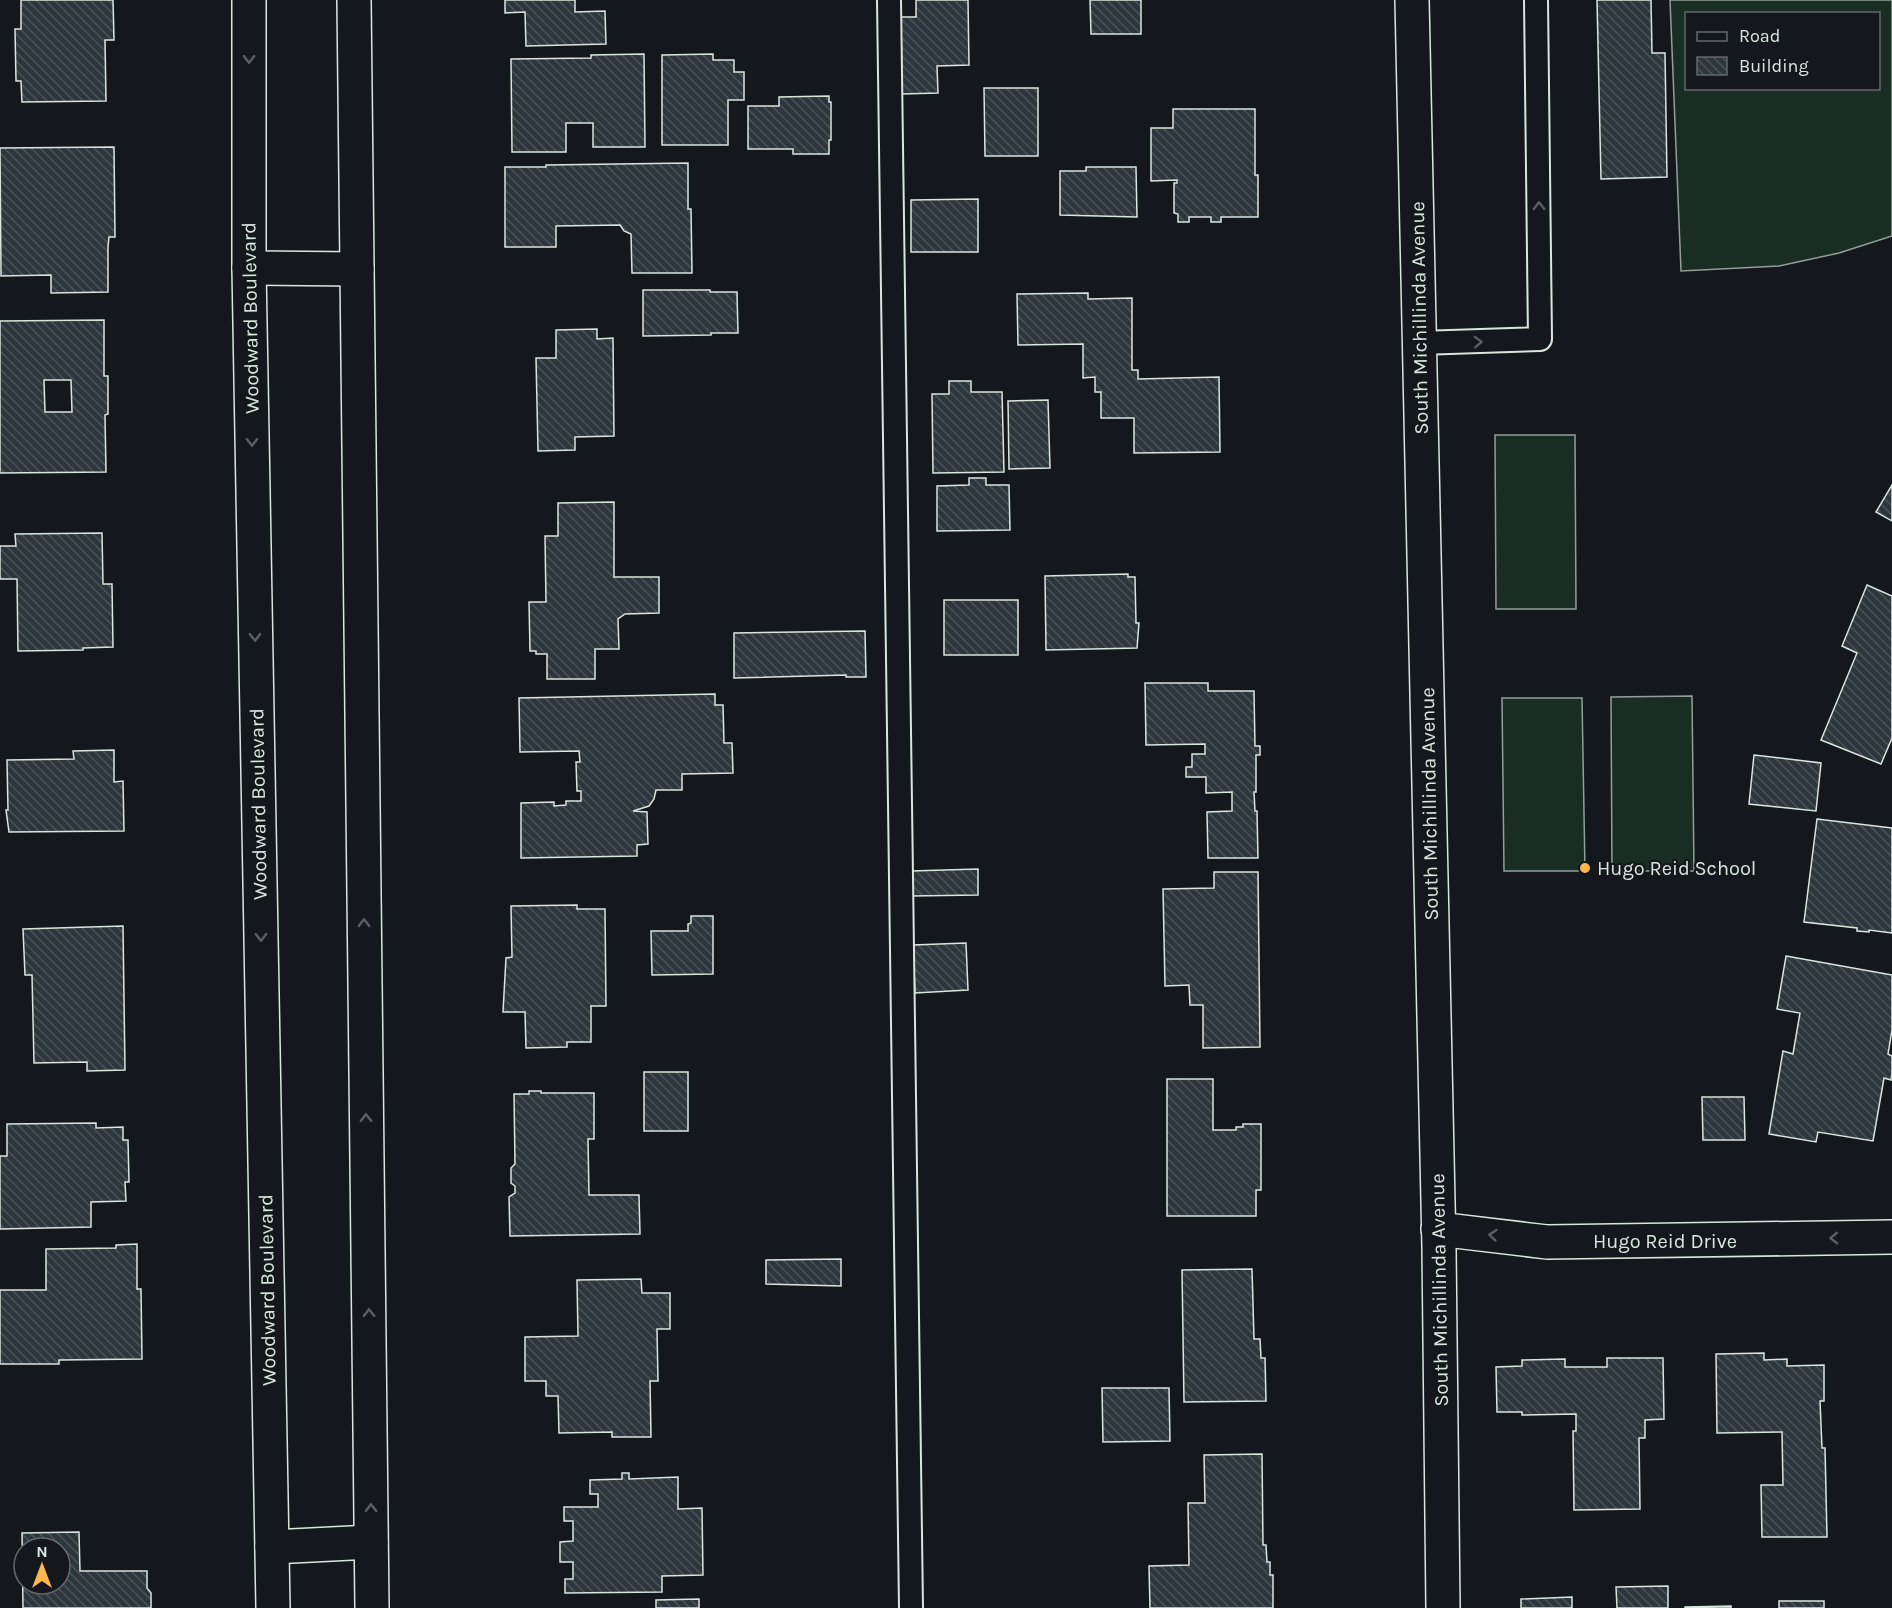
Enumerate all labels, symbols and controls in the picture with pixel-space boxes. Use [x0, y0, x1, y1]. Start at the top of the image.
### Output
legend [1685, 12, 1880, 90]
text: Road [1739, 25, 1780, 47]
one-way arrow [243, 54, 255, 63]
text: Building [1739, 55, 1809, 77]
street label: South Michillinda Avenue [1406, 201, 1433, 435]
one-way arrow [1532, 202, 1545, 211]
street label: Woodward Boulevard [237, 222, 264, 414]
one-way arrow [1473, 335, 1482, 348]
one-way arrow [246, 438, 258, 447]
one-way arrow [249, 633, 262, 642]
street label: South Michillinda Avenue [1416, 687, 1443, 921]
street label: Woodward Boulevard [245, 708, 272, 900]
place label: Hugo Reid School [1597, 857, 1756, 880]
marker: Hugo Reid School [1578, 861, 1592, 875]
one-way arrow [358, 918, 370, 927]
one-way arrow [255, 933, 267, 942]
one-way arrow [360, 1113, 373, 1122]
street label: South Michillinda Avenue [1426, 1173, 1453, 1407]
street label: Woodward Boulevard [254, 1194, 281, 1386]
one-way arrow [1488, 1229, 1497, 1242]
street label: Hugo Reid Drive [1593, 1230, 1737, 1253]
one-way arrow [1829, 1232, 1838, 1244]
one-way arrow [362, 1308, 375, 1317]
one-way arrow [365, 1503, 377, 1512]
north arrow [12, 1536, 72, 1596]
text: N [36, 1542, 48, 1561]

